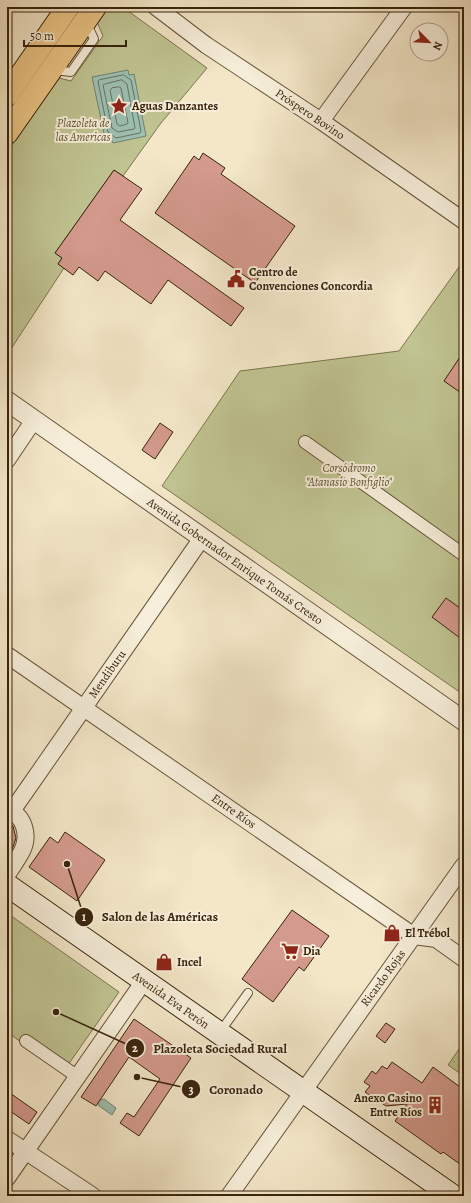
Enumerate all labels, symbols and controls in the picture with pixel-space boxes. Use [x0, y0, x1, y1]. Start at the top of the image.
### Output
scale bar [24, 22, 126, 48]
north arrow [409, 22, 449, 62]
text: 50 m [30, 28, 54, 44]
text: N [429, 39, 446, 53]
street label: Próspero Bovino [272, 85, 348, 143]
place icon: Aguas Danzantes [109, 96, 129, 116]
place label: Aguas Danzantes [131, 98, 218, 114]
park label: Plazoleta de las Americas [55, 115, 111, 145]
place label: Centro de Convenciones Concordia [249, 264, 373, 294]
public building icon: Centro de Convenciones Concordia [226, 269, 246, 289]
park label: Corsódromo "Atanasio Bonfiglio" [306, 460, 392, 490]
street label: Avenida Gobernador Enrique Tomás Cresto [143, 493, 326, 628]
street label: Mendiburu [85, 646, 130, 701]
street label: Entre Ríos [209, 790, 260, 832]
callout: Salon de las Américas [74, 904, 226, 929]
text: Salon de las Américas [102, 908, 218, 925]
text: 1 [82, 909, 87, 925]
shop icon: El Trébol [382, 923, 402, 943]
place label: El Trébol [405, 925, 451, 941]
supermarket icon: Dia [280, 941, 300, 961]
place label: Dia [303, 943, 321, 959]
street label: Ricardo Rojas [357, 946, 409, 1010]
shop icon: Incel [154, 952, 174, 972]
place label: Incel [177, 954, 203, 970]
street label: Avenida Eva Perón [129, 967, 213, 1033]
callout: Plazoleta Sociedad Rural [125, 1036, 294, 1061]
text: 2 [132, 1040, 138, 1056]
text: Plazoleta Sociedad Rural [153, 1040, 287, 1057]
callout: Coronado [181, 1077, 271, 1102]
text: Coronado [209, 1081, 263, 1098]
text: 3 [188, 1082, 194, 1098]
place label: Anexo Casino Entre Ríos [353, 1090, 422, 1120]
building icon: Anexo Casino Entre Ríos [425, 1095, 445, 1115]

